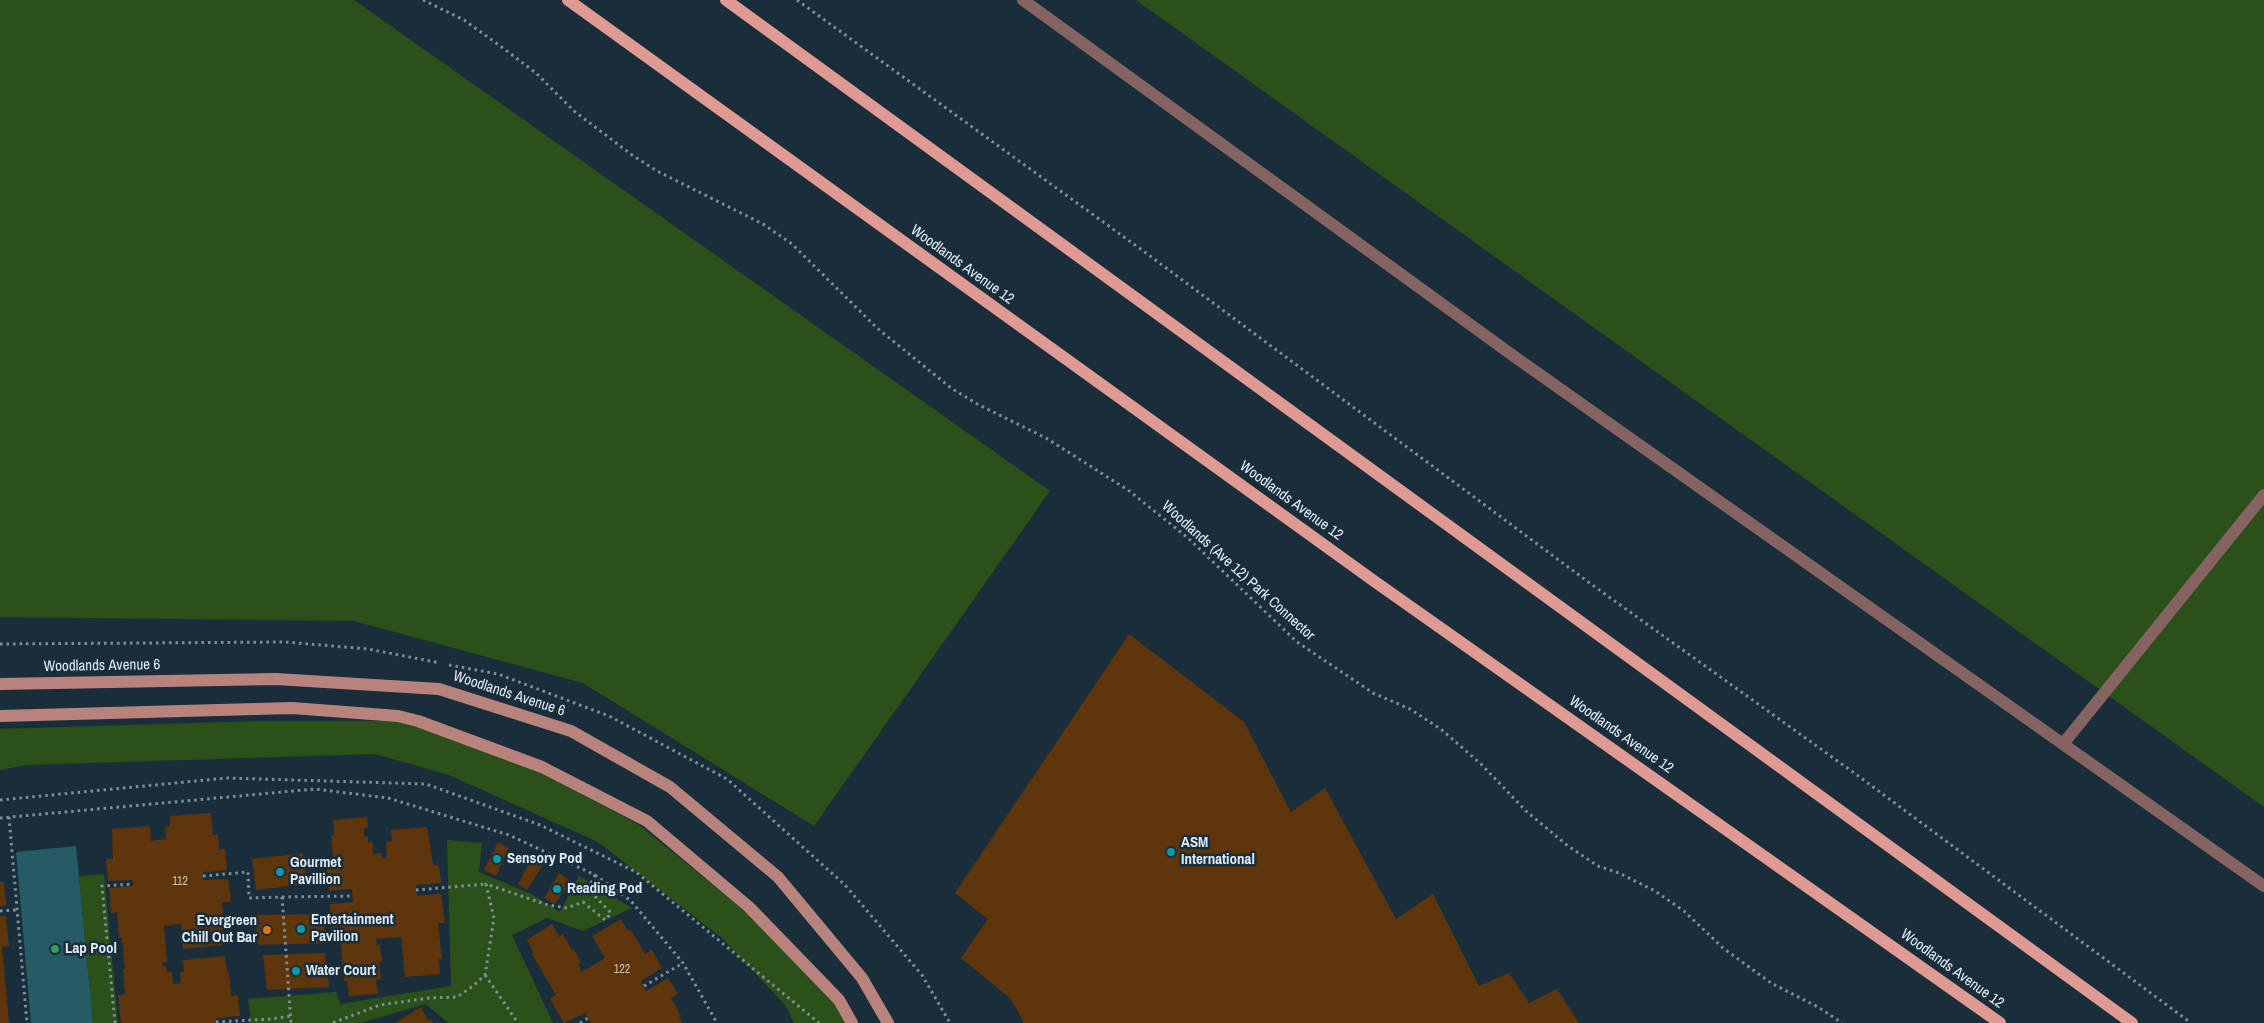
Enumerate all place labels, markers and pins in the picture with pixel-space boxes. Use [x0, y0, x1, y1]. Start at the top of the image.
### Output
place label: ASM International [1181, 834, 1255, 869]
marker: ASM International [1165, 846, 1177, 858]
place label: Sensory Pod [507, 850, 582, 868]
marker: Sensory Pod [491, 853, 503, 865]
place label: Gourmet Pavillion [290, 854, 341, 889]
marker: Gourmet Pavillion [274, 866, 286, 878]
place label: Reading Pod [567, 880, 642, 898]
marker: Reading Pod [551, 883, 563, 895]
place label: Entertainment Pavilion [311, 911, 394, 946]
place label: Evergreen Chill Out Bar [182, 912, 257, 947]
marker: Entertainment Pavilion [295, 923, 307, 935]
marker: Evergreen Chill Out Bar [261, 924, 273, 936]
place label: Lap Pool [65, 940, 117, 958]
marker: Lap Pool [49, 943, 61, 955]
place label: Water Court [306, 962, 376, 980]
marker: Water Court [290, 965, 302, 977]

